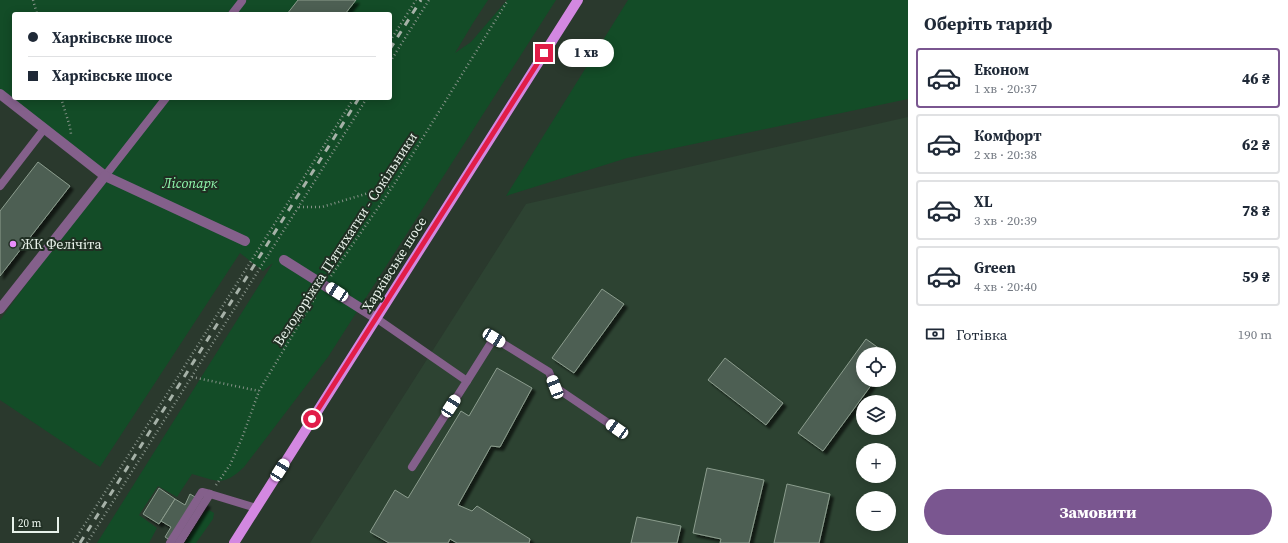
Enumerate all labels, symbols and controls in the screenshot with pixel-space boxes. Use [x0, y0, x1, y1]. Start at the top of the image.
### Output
text: Оберіть тариф [924, 11, 1052, 36]
text: Харківське шосе [52, 27, 172, 48]
callout: 1 хв [558, 39, 614, 67]
route end [535, 44, 553, 62]
text: 1 хв [574, 44, 598, 61]
text: Економ [974, 59, 1029, 80]
icon: car [926, 60, 962, 96]
text: Харківське шосе [52, 65, 172, 86]
text: 46 ₴ [1242, 68, 1270, 89]
text: 1 хв · 20:37 [974, 80, 1037, 97]
text: Комфорт [974, 125, 1042, 146]
icon: car [926, 126, 962, 162]
street label: Велодоріжка П'ятихатки - Сокільники [268, 128, 422, 350]
text: 62 ₴ [1242, 134, 1270, 155]
text: 2 хв · 20:38 [974, 146, 1037, 163]
park label: Лісопарк [161, 173, 218, 193]
text: XL [974, 191, 993, 212]
icon: car [926, 192, 962, 228]
text: 78 ₴ [1242, 200, 1270, 221]
text: 3 хв · 20:39 [974, 212, 1037, 229]
street label: Харківське шосе [357, 213, 431, 315]
place label: ЖК Фелічіта [21, 234, 102, 254]
marker: ЖК Фелічіта [8, 239, 18, 249]
text: Green [974, 257, 1016, 278]
icon: car [926, 258, 962, 294]
text: 59 ₴ [1242, 266, 1270, 287]
text: 4 хв · 20:40 [974, 278, 1037, 295]
car [324, 280, 350, 304]
icon: cash [924, 323, 946, 345]
text: Готівка [956, 324, 1007, 345]
text: 190 m [1238, 326, 1272, 343]
car [481, 327, 507, 349]
map controls [856, 347, 896, 531]
button: locate [856, 347, 896, 387]
car [545, 374, 565, 400]
car [439, 393, 463, 419]
button: layers [856, 395, 896, 435]
route start [303, 410, 321, 428]
car [604, 417, 630, 441]
button: + [856, 443, 896, 483]
car [269, 457, 291, 483]
button: Замовити [924, 489, 1272, 535]
button: − [856, 491, 896, 531]
scale bar [12, 515, 59, 534]
text: 20 m [18, 516, 41, 531]

